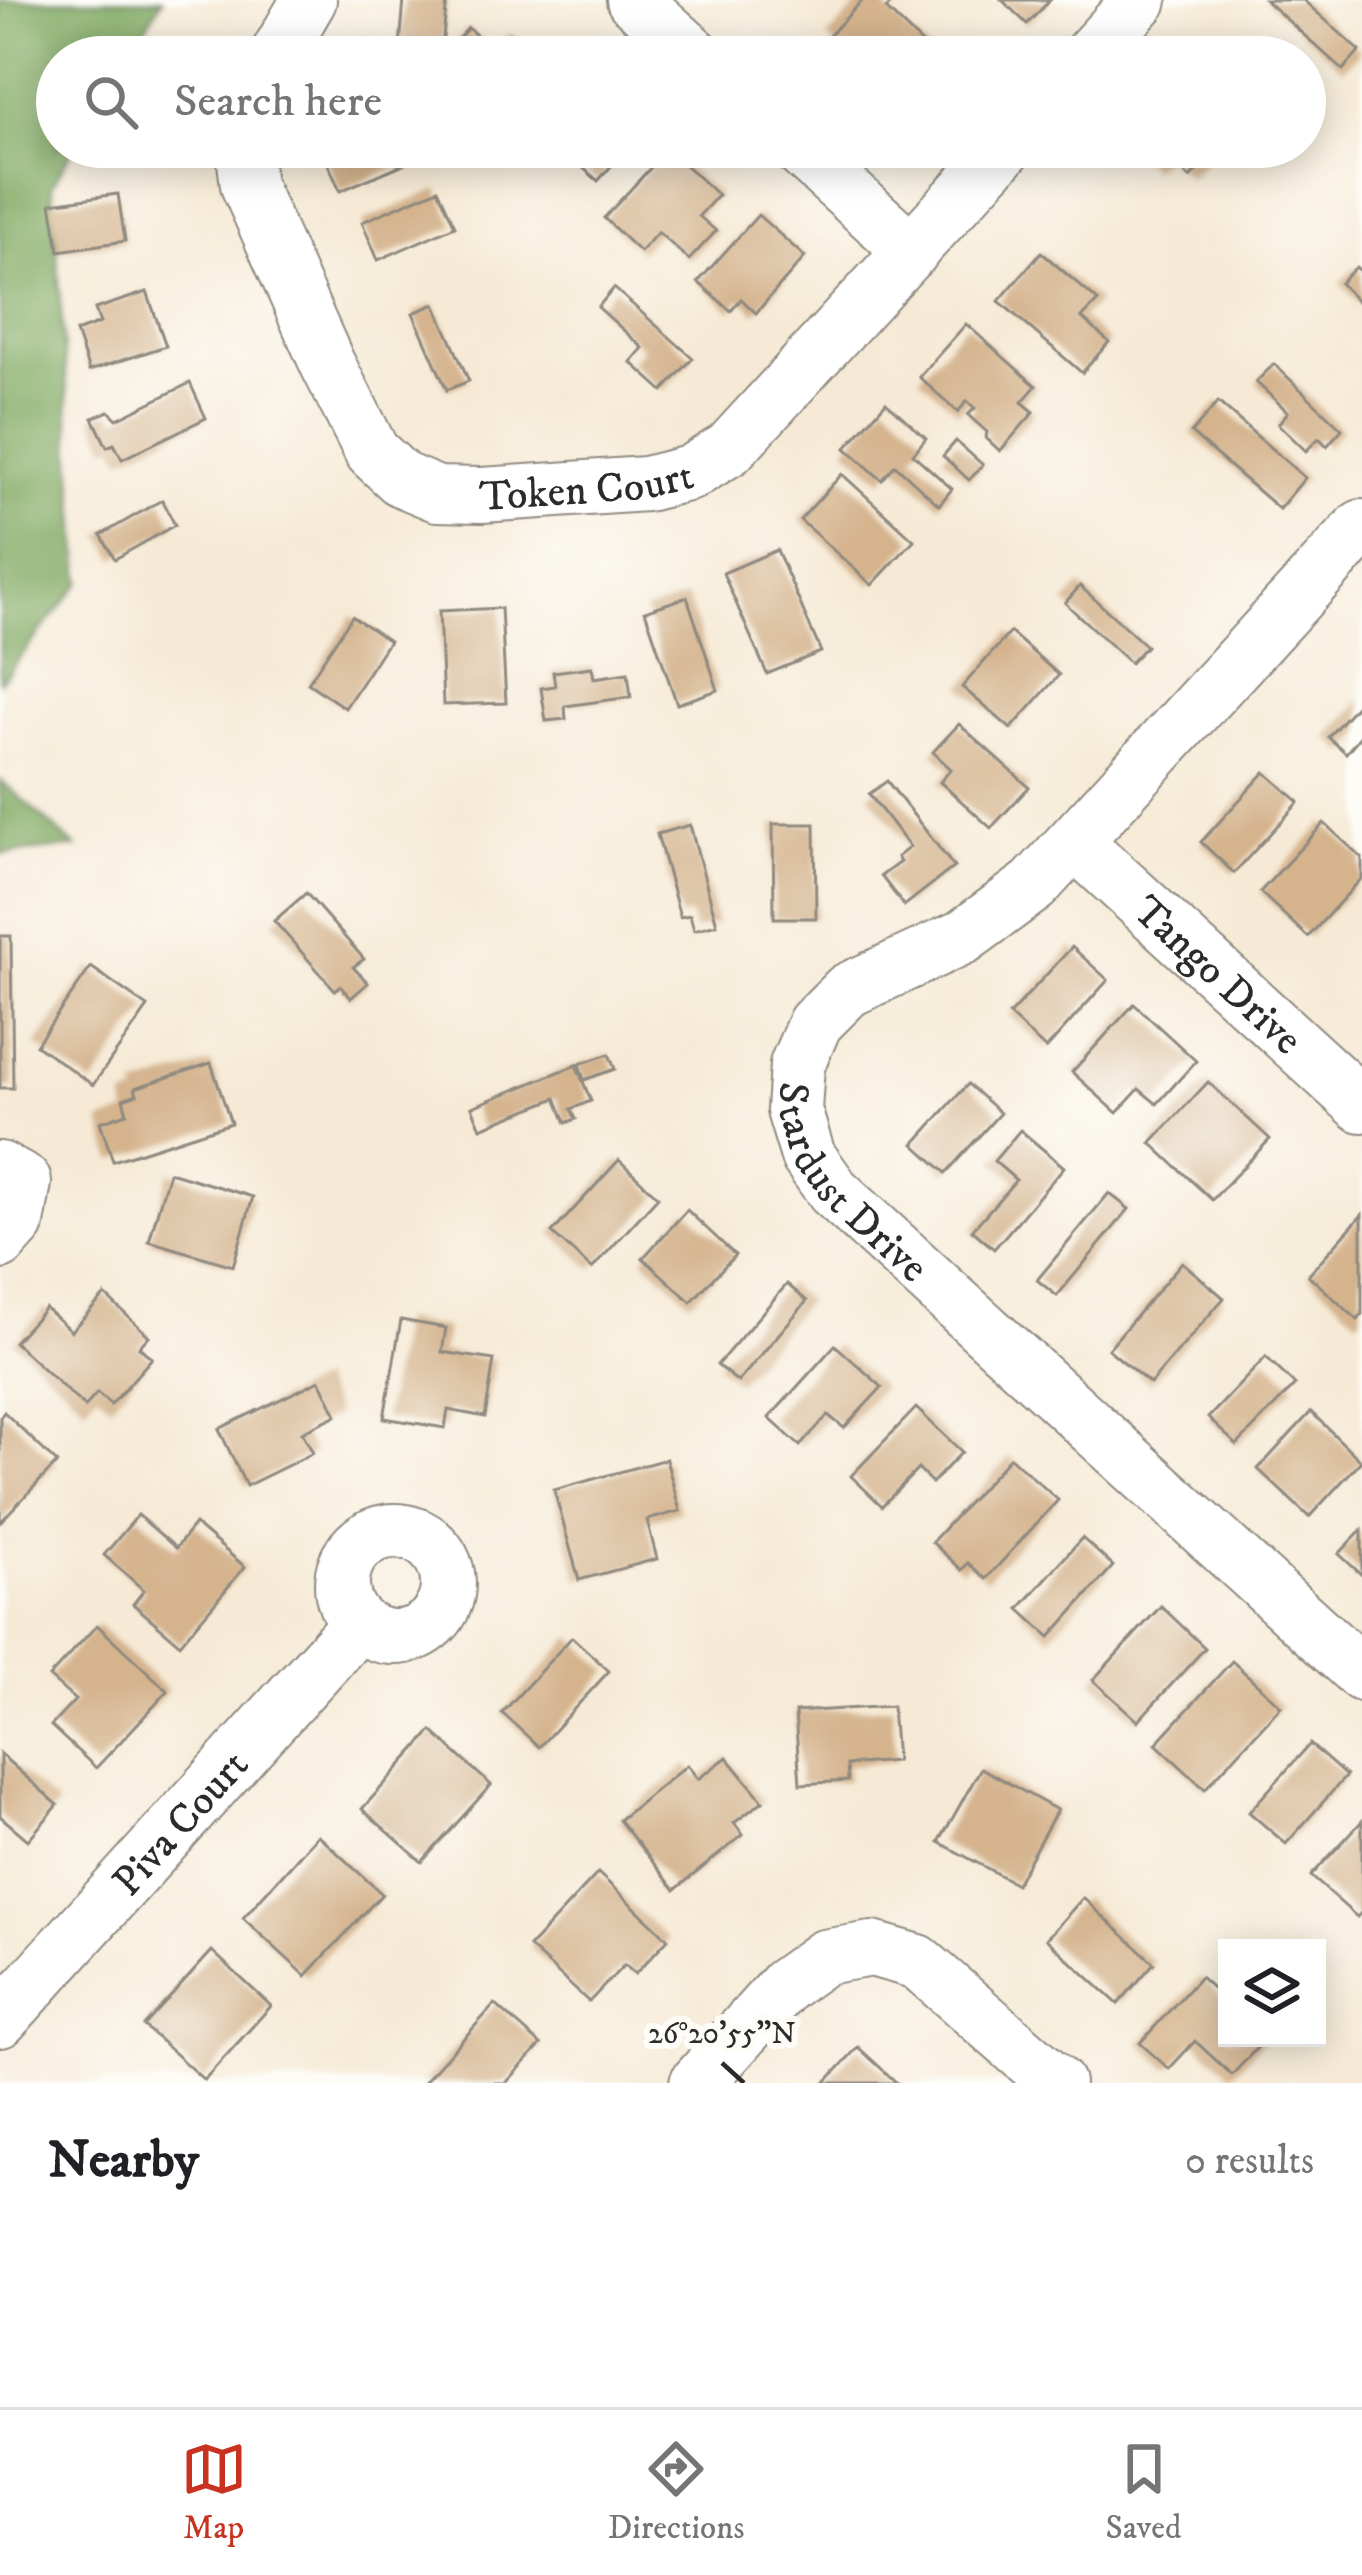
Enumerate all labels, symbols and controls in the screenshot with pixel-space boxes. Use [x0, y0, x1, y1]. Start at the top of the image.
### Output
search box [36, 36, 1326, 168]
icon: search [78, 69, 144, 135]
text: Search here [174, 74, 382, 130]
street label: Token Court [478, 450, 699, 524]
street label: Tango Drive [1121, 885, 1312, 1067]
street label: Stardust Drive [765, 1080, 938, 1294]
street label: Piva Court [102, 1740, 260, 1908]
map controls [1218, 1939, 1326, 2047]
button: layers [1218, 1939, 1326, 2047]
text: 26°20'55"N [648, 2016, 796, 2053]
text: Nearby [48, 2129, 199, 2193]
text: 0 results [1185, 2137, 1314, 2186]
tab: Map [181, 2436, 247, 2549]
tab: Directions [608, 2436, 744, 2549]
tab: Saved [1106, 2436, 1181, 2549]

